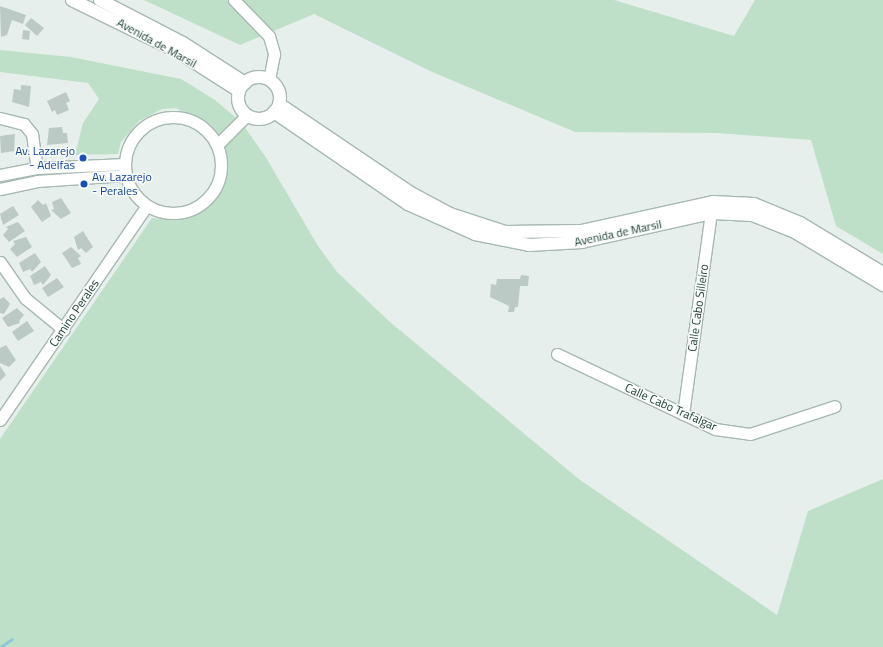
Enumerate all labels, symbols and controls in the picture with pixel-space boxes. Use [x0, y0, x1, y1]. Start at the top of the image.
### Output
street label: Avenida de Marsil [115, 15, 199, 71]
place label: Av. Lazarejo - Adelfas [15, 144, 75, 172]
marker: Av. Lazarejo - Adelfas [78, 153, 88, 163]
place label: Av. Lazarejo - Perales [92, 170, 152, 198]
marker: Av. Lazarejo - Perales [79, 179, 89, 189]
street label: Avenida de Marsil [573, 217, 663, 249]
street label: Calle Cabo Silleiro [685, 263, 711, 353]
street label: Camino Perales [46, 277, 102, 349]
street label: Calle Cabo Trafalgar [623, 380, 719, 434]

